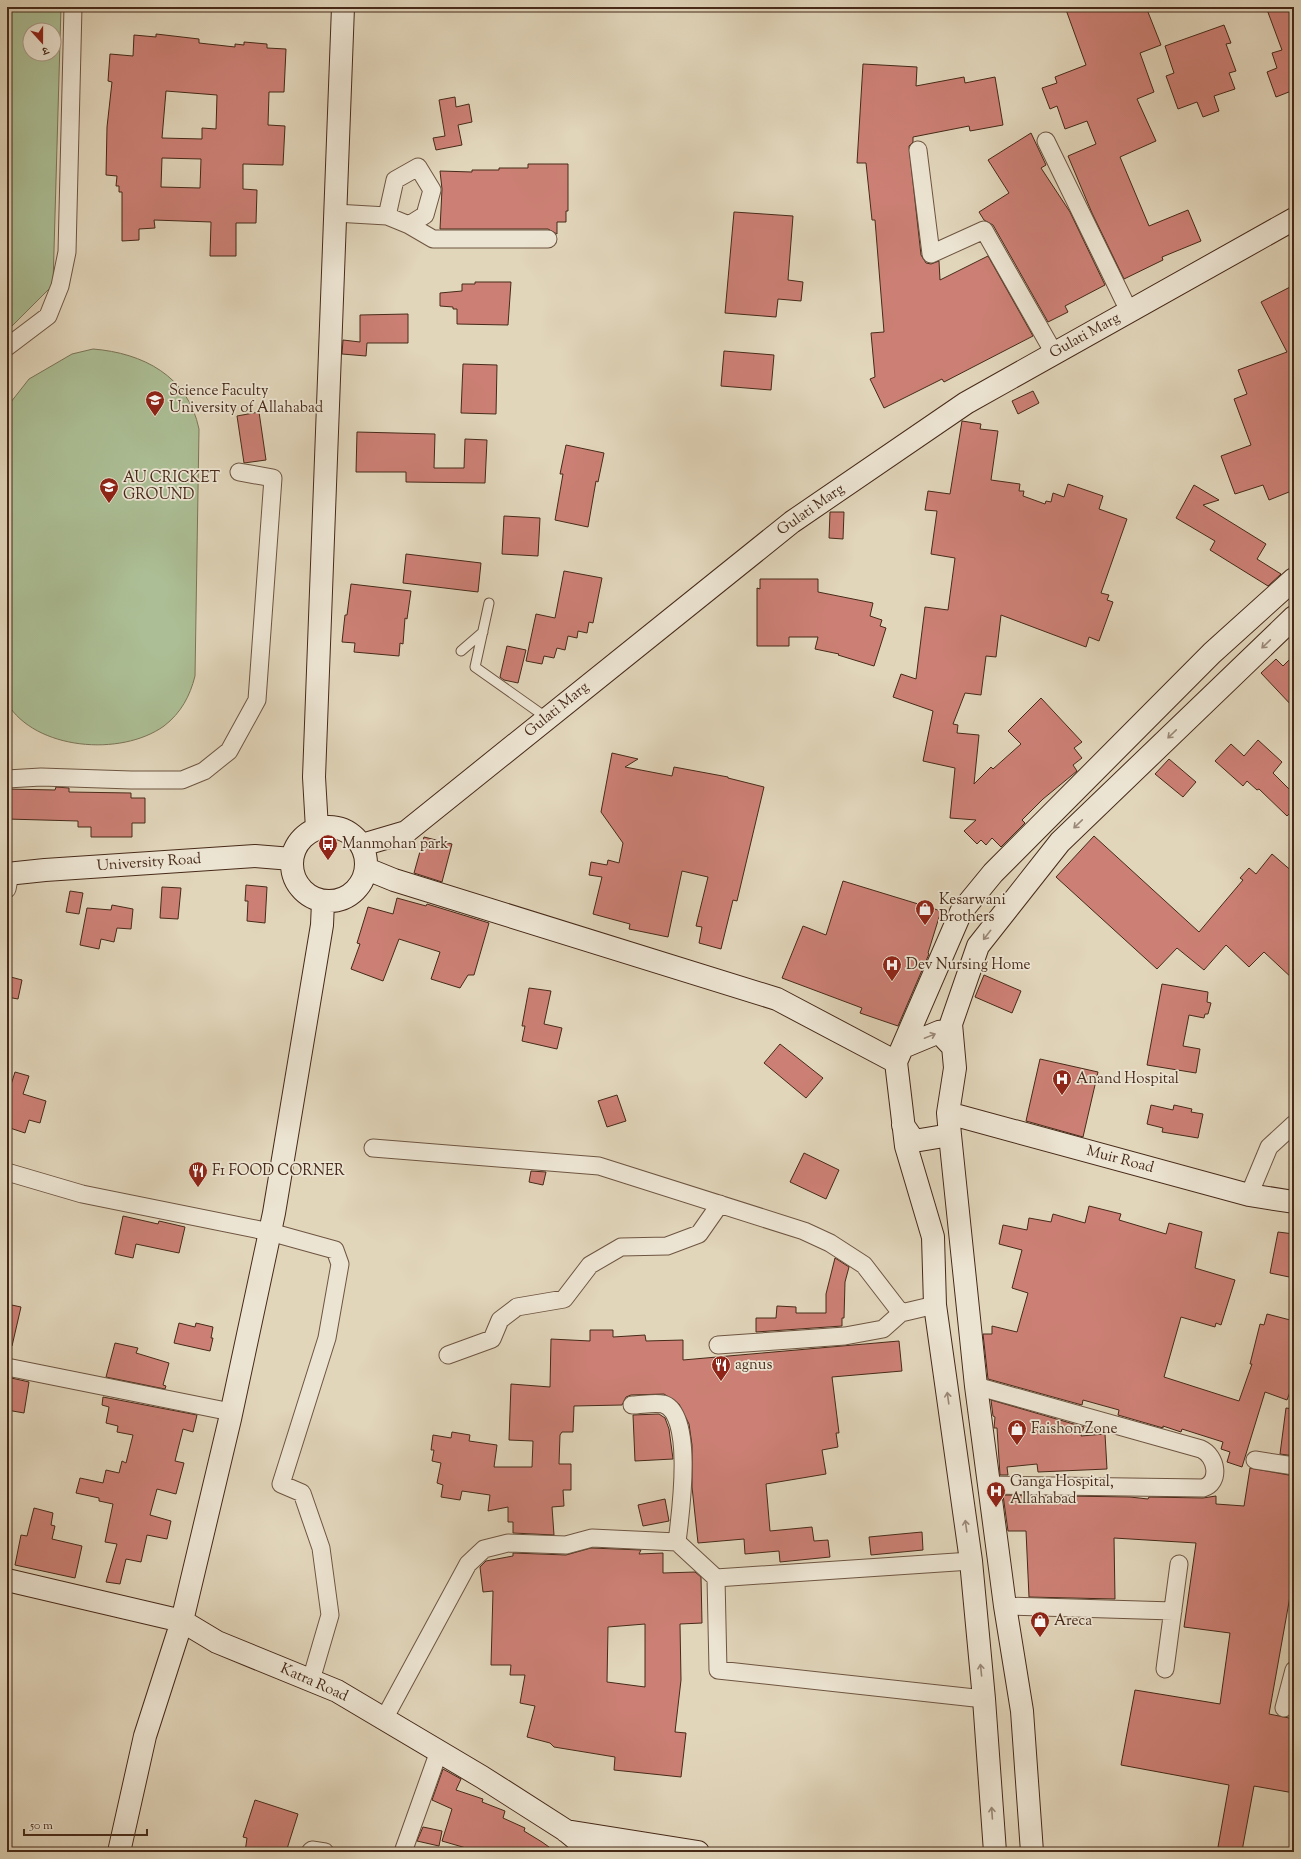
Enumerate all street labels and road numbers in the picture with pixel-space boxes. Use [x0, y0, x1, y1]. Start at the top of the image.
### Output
street label: Gulati Marg [1046, 308, 1124, 364]
street label: Gulati Marg [773, 479, 849, 541]
street label: Gulati Marg [520, 677, 594, 743]
street label: University Road [96, 849, 203, 877]
street label: Muir Road [1084, 1141, 1157, 1179]
street label: Katra Road [277, 1659, 352, 1707]

